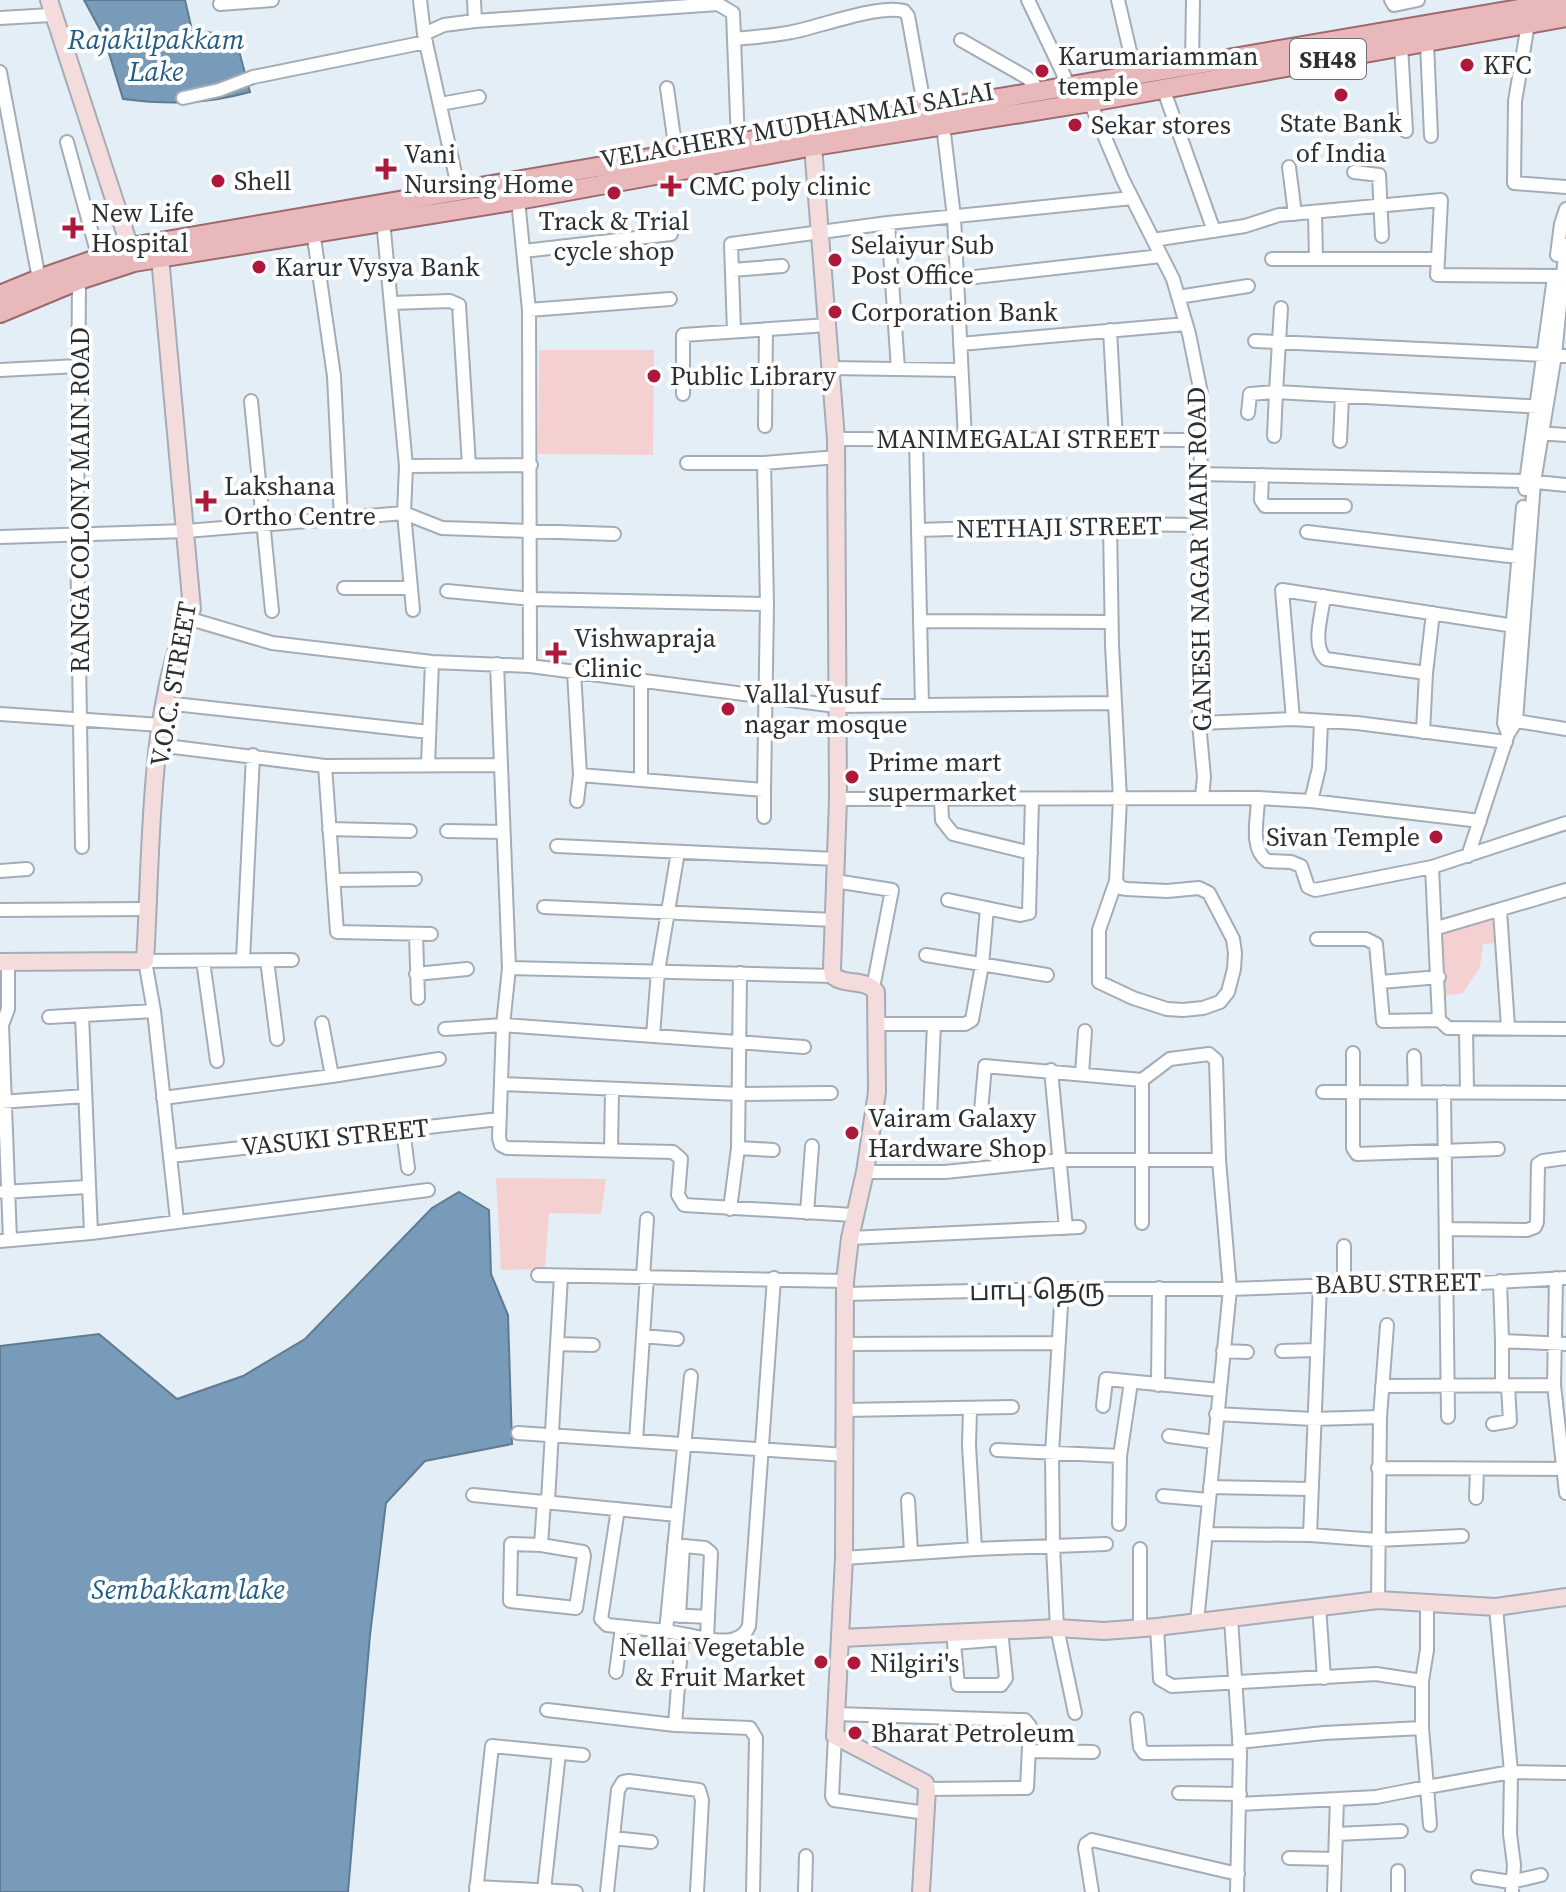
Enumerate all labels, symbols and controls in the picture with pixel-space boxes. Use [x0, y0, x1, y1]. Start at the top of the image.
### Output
water label: Rajakilpakkam Lake [67, 20, 244, 90]
place label: Karumariamman temple [1058, 38, 1258, 104]
road number: SH48 [1290, 39, 1366, 79]
place label: KFC [1483, 47, 1532, 83]
marker: KFC [1458, 56, 1476, 74]
marker: Karumariamman temple [1033, 62, 1051, 80]
street label: VELACHERY MUDHANMAI SALAI [597, 73, 997, 177]
marker: State Bank of India [1332, 86, 1350, 104]
place label: State Bank of India [1280, 105, 1403, 171]
place label: Sekar stores [1091, 107, 1231, 143]
marker: Sekar stores [1066, 116, 1084, 134]
place label: Vani Nursing Home [404, 136, 574, 202]
marker: Vani Nursing Home [375, 158, 397, 180]
place label: Shell [234, 163, 291, 199]
place label: CMC poly clinic [689, 168, 871, 204]
marker: Shell [209, 172, 227, 190]
marker: CMC poly clinic [660, 175, 682, 197]
marker: Track & Trial cycle shop [605, 184, 623, 202]
place label: New Life Hospital [91, 195, 194, 261]
place label: Track & Trial cycle shop [539, 203, 689, 269]
marker: New Life Hospital [62, 217, 84, 239]
place label: Selaiyur Sub Post Office [851, 227, 994, 293]
place label: Karur Vysya Bank [275, 249, 480, 285]
marker: Selaiyur Sub Post Office [826, 251, 844, 269]
marker: Karur Vysya Bank [250, 258, 268, 276]
place label: Corporation Bank [851, 294, 1059, 330]
marker: Corporation Bank [826, 303, 844, 321]
street label: RANGA COLONY MAIN ROAD [62, 327, 98, 673]
place label: Public Library [670, 358, 837, 394]
marker: Public Library [645, 367, 663, 385]
street label: GANESH NAGAR MAIN ROAD [1178, 386, 1220, 732]
street label: MANIMEGALAI STREET [876, 421, 1160, 457]
place label: Lakshana Ortho Centre [224, 468, 376, 534]
marker: Lakshana Ortho Centre [195, 490, 217, 512]
street label: NETHAJI STREET [956, 507, 1162, 547]
street label: V.O.C. STREET [141, 598, 205, 769]
place label: Vishwapraja Clinic [574, 620, 717, 686]
marker: Vishwapraja Clinic [545, 642, 567, 664]
place label: Vallal Yusuf nagar mosque [744, 676, 907, 742]
marker: Vallal Yusuf nagar mosque [719, 700, 737, 718]
place label: Prime mart supermarket [868, 744, 1017, 810]
marker: Prime mart supermarket [843, 768, 861, 786]
place label: Sivan Temple [1266, 819, 1420, 855]
marker: Sivan Temple [1427, 828, 1445, 846]
place label: Vairam Galaxy Hardware Shop [868, 1100, 1047, 1166]
street label: VASUKI STREET [239, 1109, 431, 1165]
marker: Vairam Galaxy Hardware Shop [843, 1124, 861, 1142]
street label: BABU STREET [1315, 1264, 1482, 1302]
street label: பாபு தெரு [969, 1271, 1105, 1309]
water label: Sembakkam lake [91, 1570, 285, 1608]
place label: Nellai Vegetable & Fruit Market [619, 1629, 806, 1695]
place label: Nilgiri's [870, 1645, 960, 1681]
marker: Nellai Vegetable & Fruit Market [812, 1653, 830, 1671]
marker: Nilgiri's [845, 1654, 863, 1672]
place label: Bharat Petroleum [871, 1715, 1075, 1751]
marker: Bharat Petroleum [846, 1724, 864, 1742]

